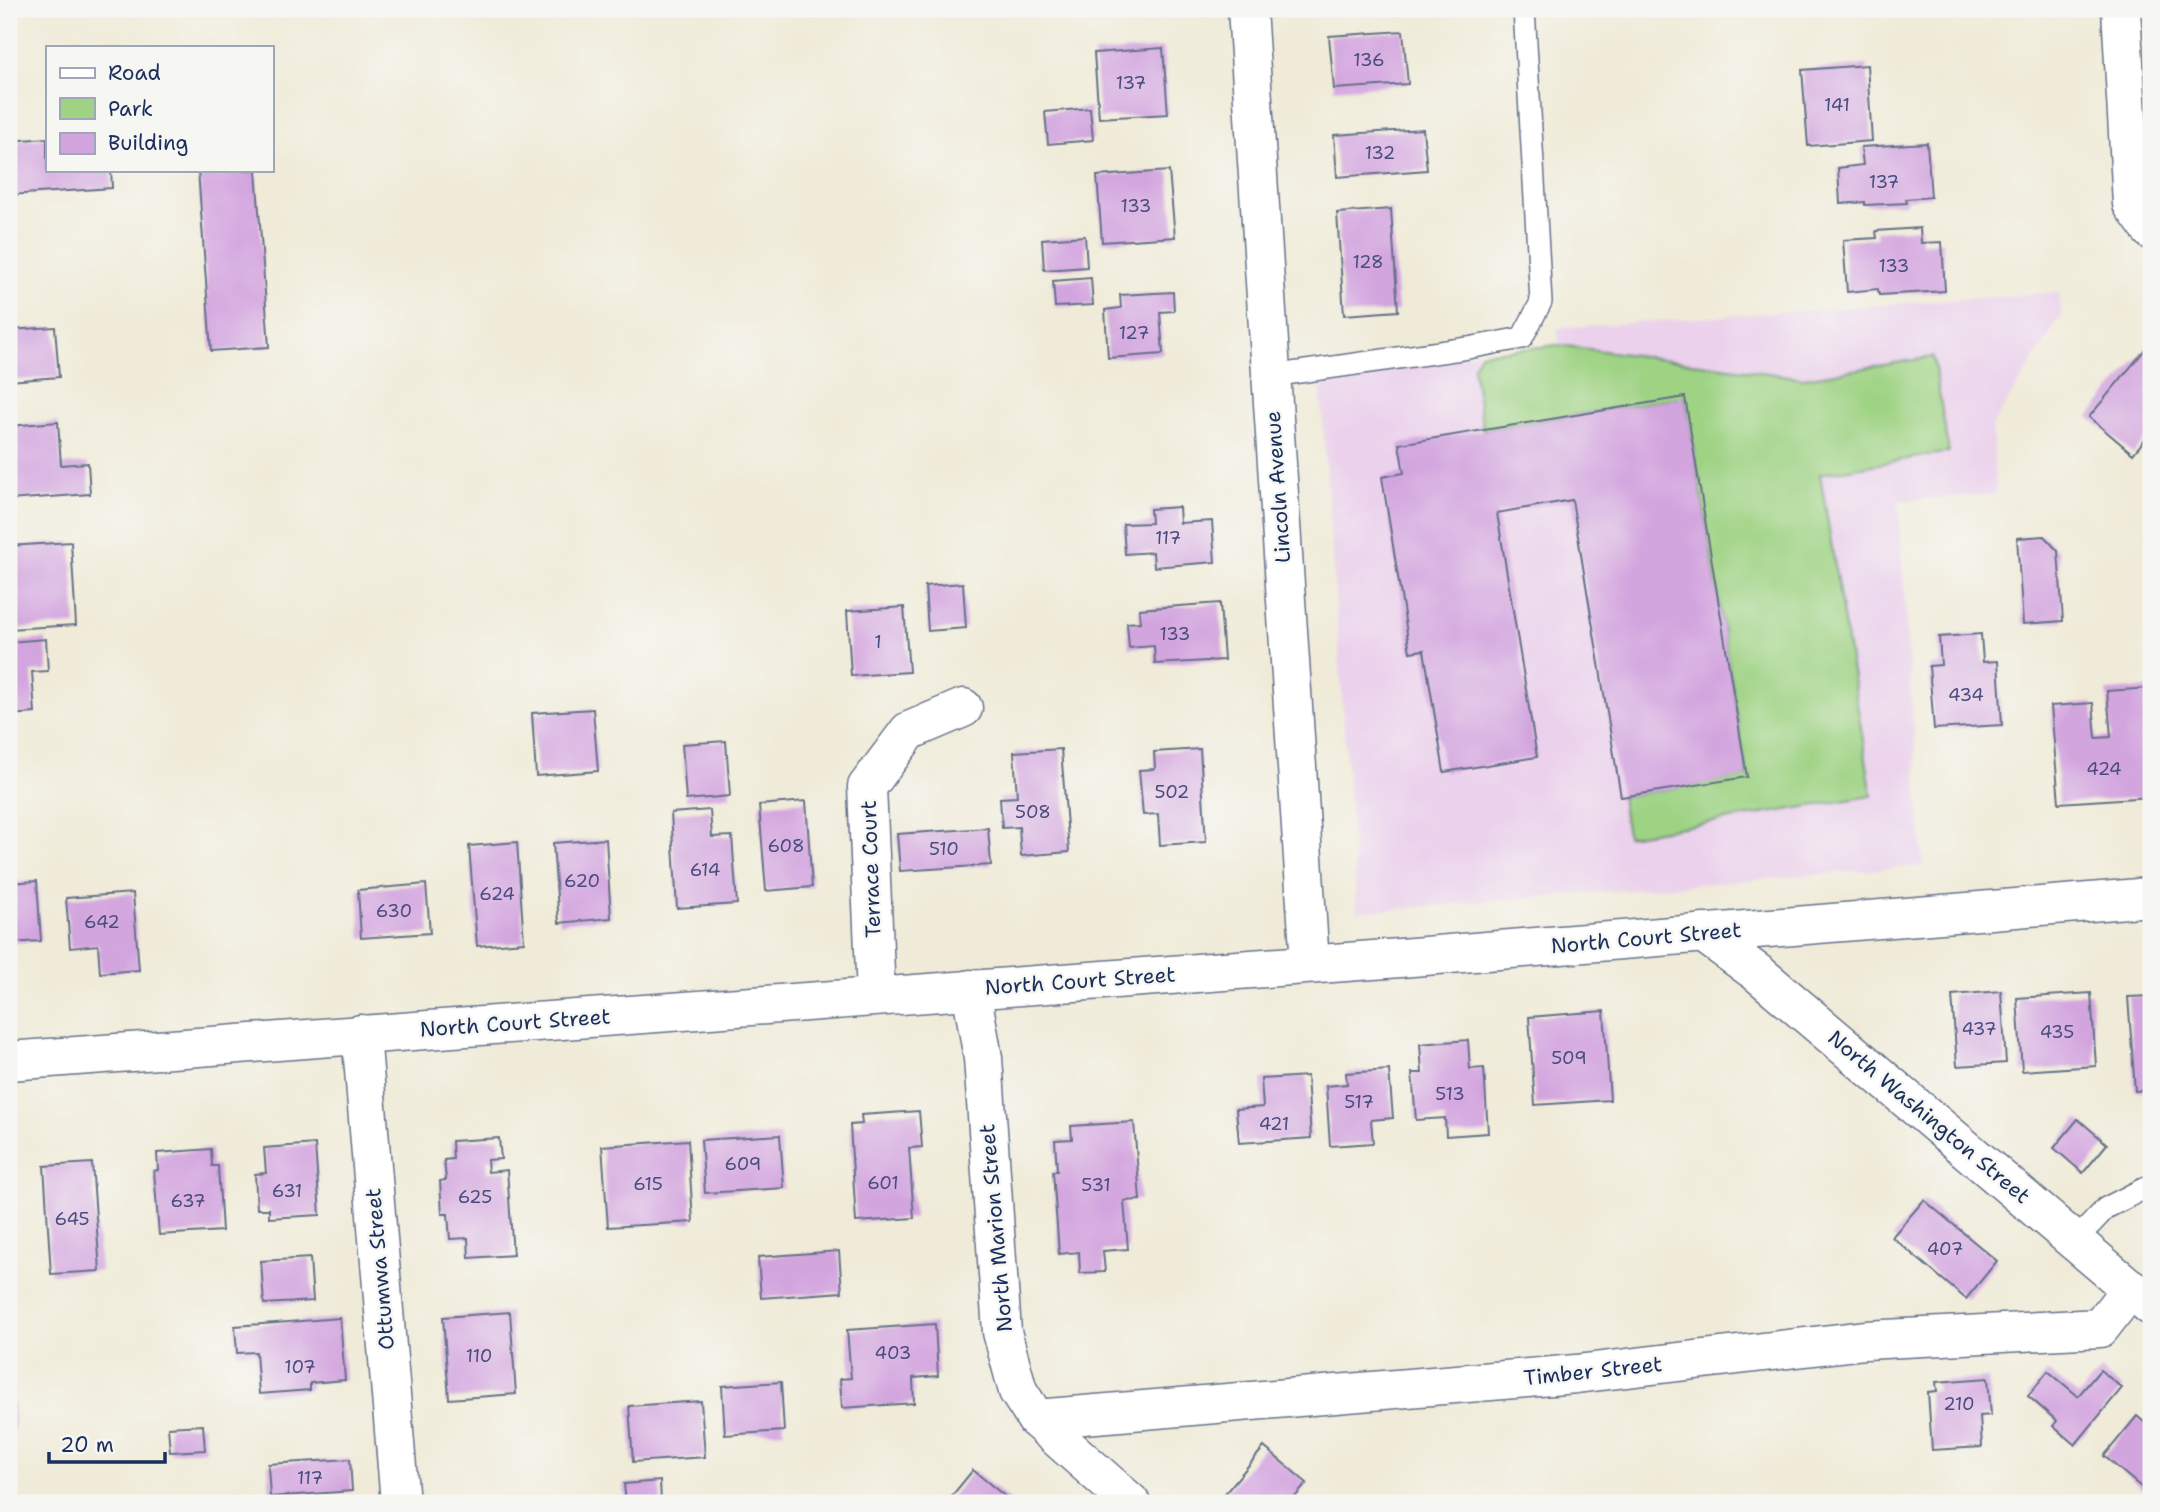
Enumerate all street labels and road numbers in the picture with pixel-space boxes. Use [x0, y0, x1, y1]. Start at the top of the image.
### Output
street label: Lincoln Avenue [1259, 410, 1297, 564]
street label: Terrace Court [855, 800, 887, 938]
street label: North Court Street [1550, 916, 1742, 960]
street label: North Court Street [984, 960, 1176, 1002]
street label: North Court Street [419, 1002, 611, 1044]
street label: North Washington Street [1822, 1024, 2036, 1210]
street label: North Marion Street [973, 1123, 1019, 1333]
street label: Ottumwa Street [359, 1187, 401, 1351]
street label: Timber Street [1522, 1350, 1664, 1392]

